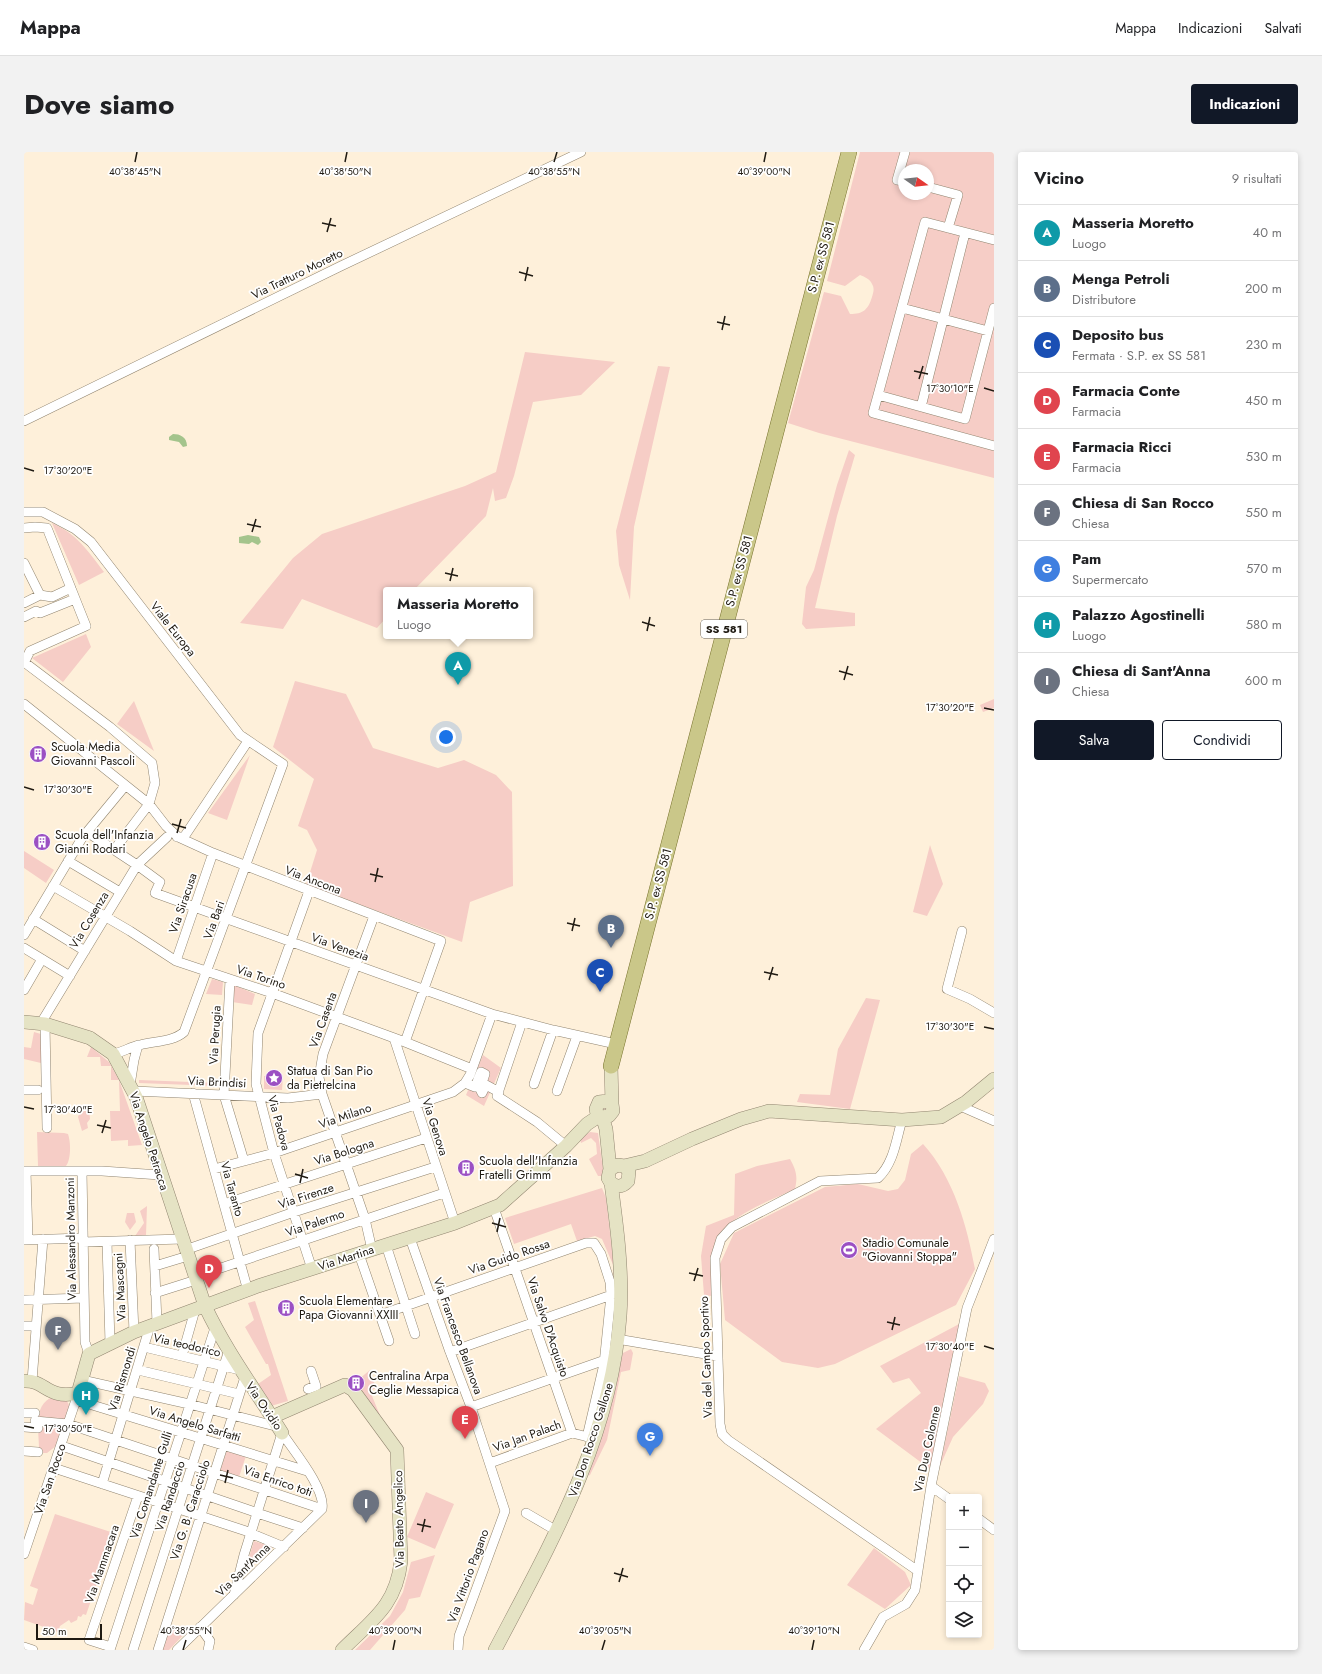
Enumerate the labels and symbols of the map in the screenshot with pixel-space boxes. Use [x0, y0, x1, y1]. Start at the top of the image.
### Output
text: 40°38'45"N [109, 164, 161, 179]
text: 40°38'50"N [319, 164, 371, 179]
text: 40°38'55"N [528, 164, 580, 179]
text: 40°39'00"N [737, 164, 791, 179]
north arrow [898, 164, 934, 200]
street label: S.P. ex SS 581 [803, 219, 839, 295]
street label: Via Tratturo Moretto [248, 244, 346, 304]
text: 17°30'10"E [926, 381, 974, 396]
text: 17°30'20"E [44, 463, 92, 478]
street label: S.P. ex SS 581 [721, 533, 757, 609]
street label: Viale Europa [146, 598, 200, 660]
road number: SS 581 [701, 620, 747, 638]
pin: A [445, 652, 471, 685]
text: 17°30'20"E [926, 700, 974, 715]
your location [436, 727, 456, 747]
place label: Scuola Media Giovanni Pascoli [51, 738, 135, 770]
building icon: Scuola Media Giovanni Pascoli [28, 744, 48, 764]
text: 17°30'30"E [44, 782, 92, 797]
place label: Scuola dell'Infanzia Gianni Rodari [55, 826, 154, 858]
building icon: Scuola dell'Infanzia Gianni Rodari [32, 832, 52, 852]
street label: S.P. ex SS 581 [640, 846, 676, 922]
street label: Via Ancona [282, 861, 344, 899]
street label: Via Siracusa [164, 870, 202, 936]
street label: Via Cosenza [65, 888, 113, 952]
street label: Via Bari [199, 898, 229, 942]
pin: B [598, 915, 624, 948]
street label: Via Venezia [309, 928, 372, 966]
pin: C [587, 959, 613, 992]
street label: Via Torino [234, 960, 289, 994]
street label: Via Caserta [305, 989, 341, 1050]
street label: Via Perugia [204, 1005, 226, 1065]
text: 17°30'30"E [926, 1019, 974, 1034]
place label: Statua di San Pio da Pietrelcina [287, 1062, 373, 1094]
place icon: Statua di San Pio da Pietrelcina [264, 1068, 284, 1088]
street label: Via Brindisi [187, 1071, 247, 1093]
street label: Via Angelo Petracca [125, 1089, 174, 1193]
street label: Via Padova [263, 1093, 295, 1153]
street label: Via Genova [417, 1096, 453, 1158]
street label: Via Milano [316, 1098, 374, 1133]
text: 17°30'40"E [44, 1102, 92, 1117]
street label: Via Bologna [312, 1134, 376, 1170]
place label: Scuola dell'Infanzia Fratelli Grimm [479, 1152, 578, 1184]
building icon: Scuola dell'Infanzia Fratelli Grimm [456, 1158, 476, 1178]
street label: Via Taranto [216, 1160, 249, 1219]
street label: Via Alessandro Manzoni [61, 1177, 81, 1301]
street label: Via Firenze [276, 1179, 336, 1213]
street label: Via Palermo [283, 1204, 347, 1242]
place label: Stadio Comunale "Giovanni Stoppa" [862, 1234, 957, 1266]
street label: Via Guido Rossa [466, 1235, 552, 1279]
street label: Via Martina [316, 1240, 377, 1276]
sports icon: Stadio Comunale "Giovanni Stoppa" [839, 1240, 859, 1260]
street label: Via Mascagni [109, 1252, 131, 1322]
pin: D [196, 1255, 222, 1288]
street label: Via Francesco Bellanova [429, 1275, 488, 1397]
street label: Via Salvo D'Acquisto [522, 1275, 574, 1380]
place label: Scuola Elementare Papa Giovanni XXIII [299, 1292, 399, 1324]
street label: Via del Campo Sportivo [695, 1295, 717, 1418]
building icon: Scuola Elementare Papa Giovanni XXIII [276, 1298, 296, 1318]
pin: F [45, 1317, 71, 1350]
street label: Via teodorico [151, 1328, 223, 1362]
text: 17°30'40"E [926, 1339, 974, 1354]
street label: Via Rismondi [104, 1344, 140, 1414]
place label: Centralina Arpa Ceglie Messapica [369, 1367, 459, 1399]
building icon: Centralina Arpa Ceglie Messapica [346, 1373, 366, 1393]
street label: Via Ovidio [241, 1378, 287, 1434]
street label: Via Don Rocco Gallone [564, 1380, 618, 1500]
pin: H [73, 1382, 99, 1415]
street label: Via Angelo Sarfatti [147, 1401, 243, 1447]
street label: Via Due Colonne [909, 1404, 945, 1494]
pin: E [452, 1406, 478, 1439]
street label: Via Jan Palach [490, 1415, 564, 1457]
text: 17°30'50"E [44, 1421, 92, 1436]
pin: G [637, 1423, 663, 1456]
street label: Via Comandante Gulli [125, 1429, 177, 1541]
street label: Via San Rocco [29, 1441, 71, 1517]
street label: Via G. B. Caracciolo [165, 1457, 215, 1563]
street label: Via Randaccio [150, 1458, 190, 1533]
street label: Via Enrico toti [241, 1461, 315, 1501]
street label: Via Beato Angelico [389, 1470, 409, 1568]
pin: I [353, 1490, 379, 1523]
street label: Via Mammacara [80, 1522, 124, 1606]
street label: Via Vittorio Pagano [443, 1526, 493, 1625]
street label: Via Sant'Anna [212, 1539, 275, 1601]
scale bar [36, 1622, 102, 1641]
text: 40°38'55"N [160, 1623, 212, 1638]
text: 40°39'00"N [368, 1623, 422, 1638]
text: 40°39'05"N [579, 1623, 631, 1638]
text: 40°39'10"N [788, 1623, 840, 1638]

